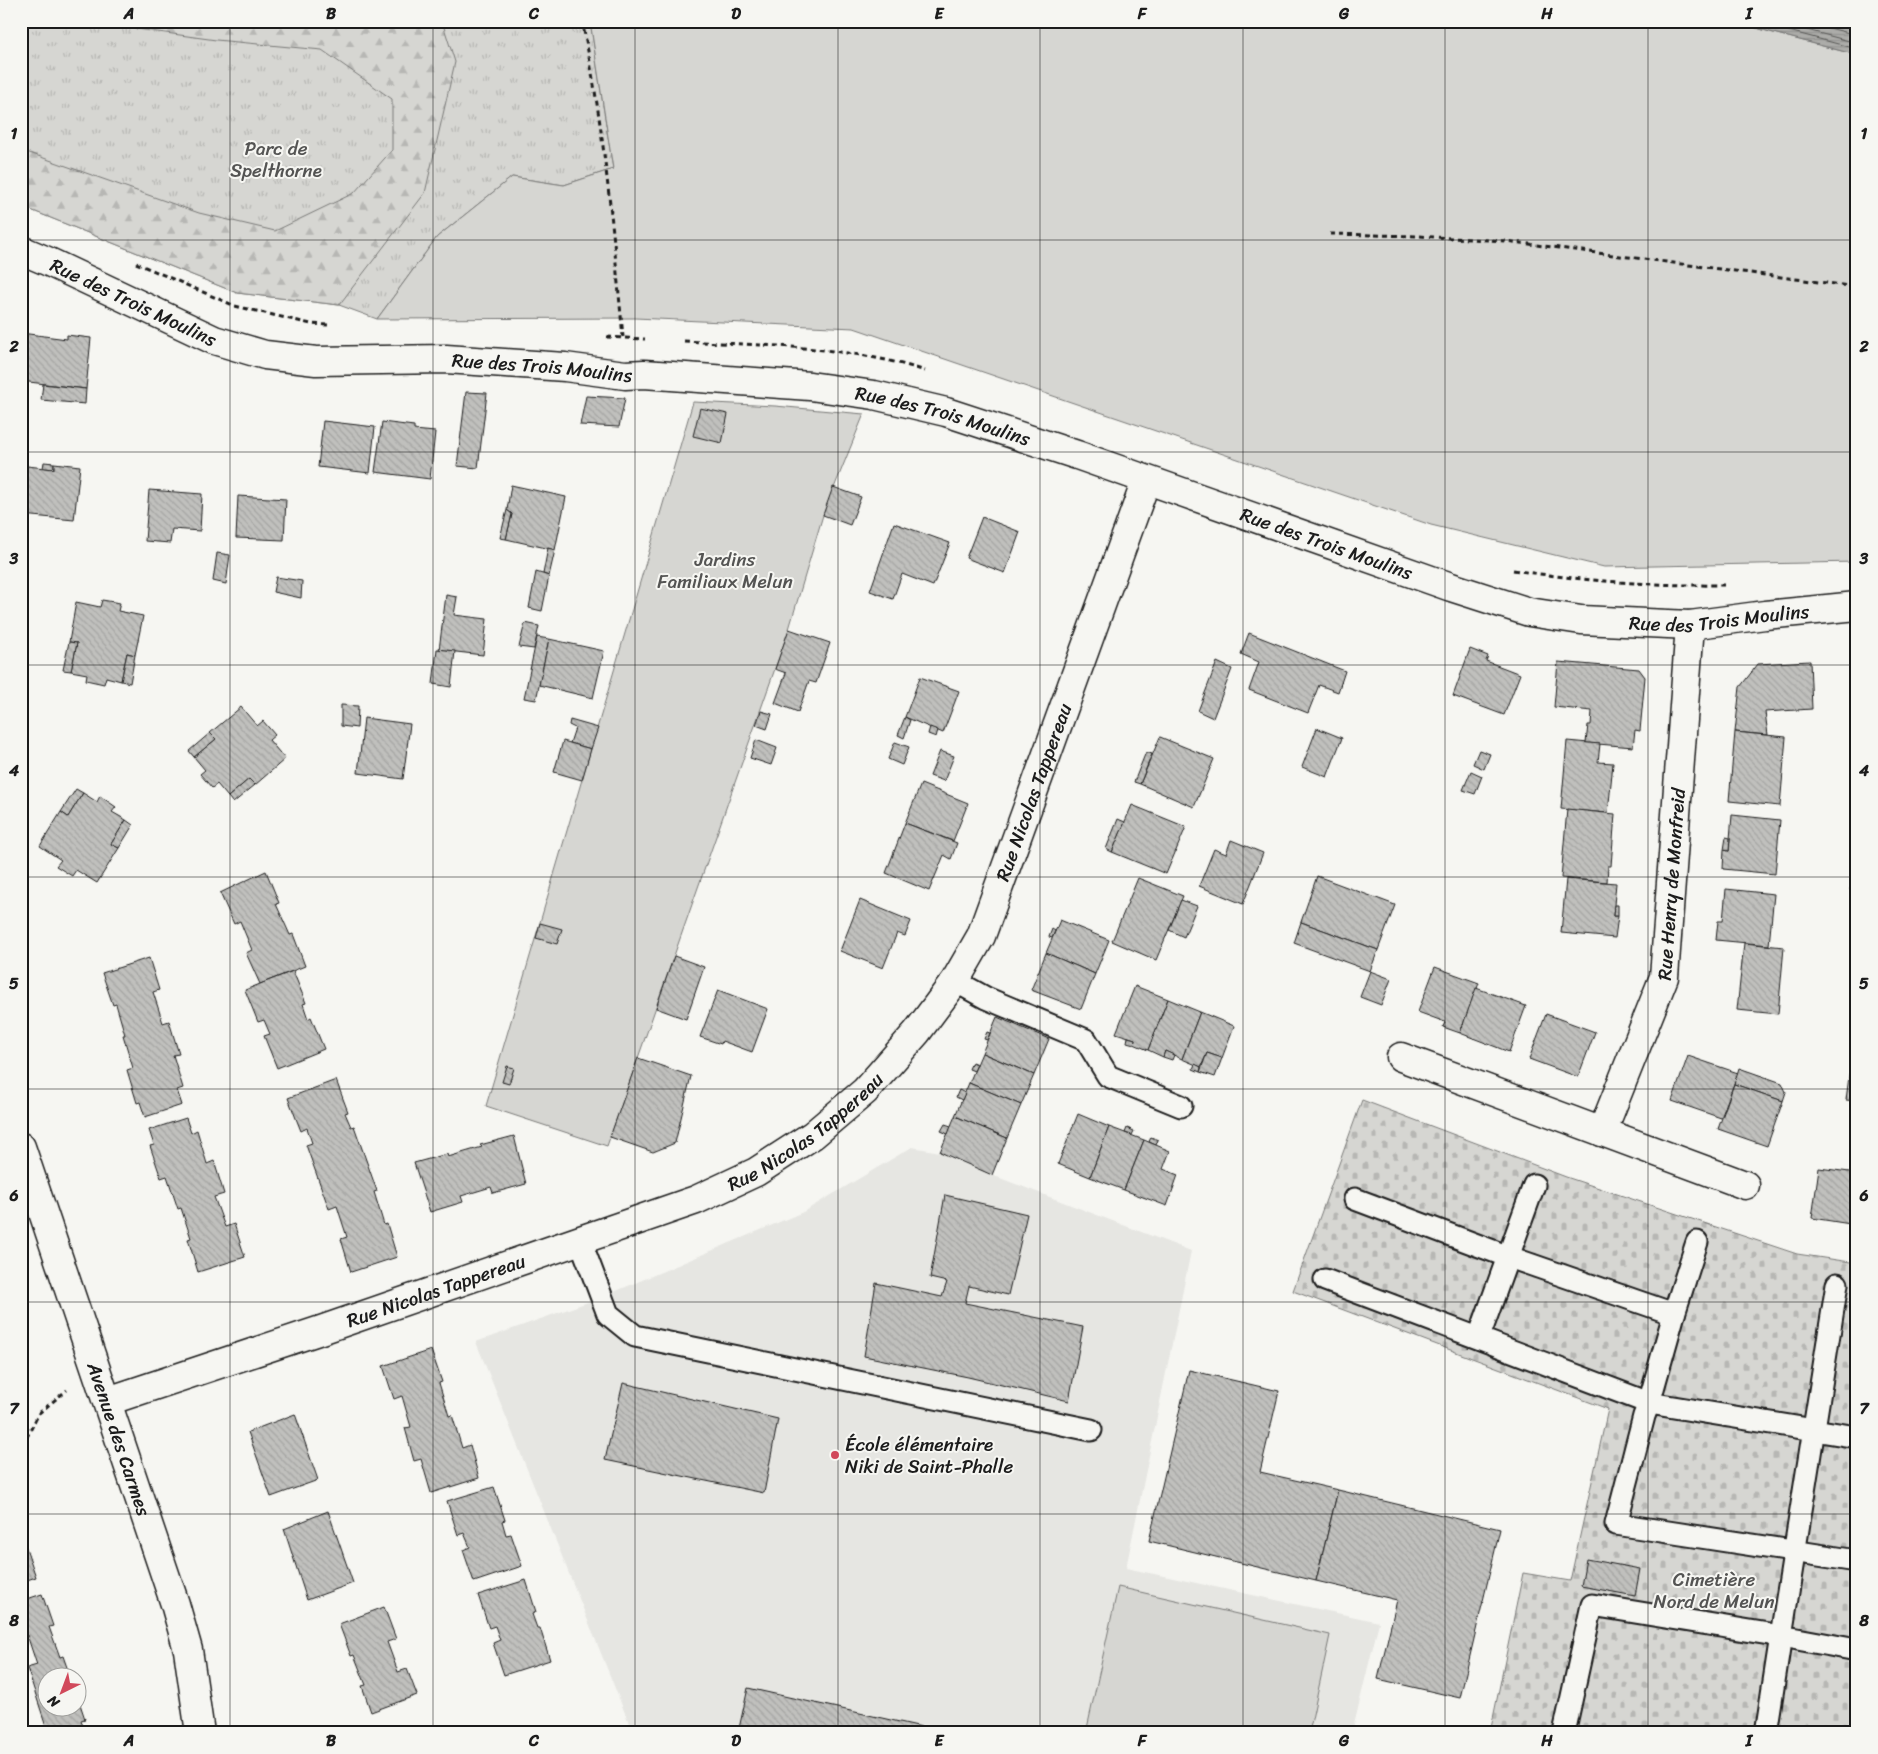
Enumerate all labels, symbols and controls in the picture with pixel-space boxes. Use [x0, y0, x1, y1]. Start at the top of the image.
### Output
text: A [123, 0, 134, 28]
text: B [326, 0, 337, 28]
text: C [528, 0, 540, 28]
text: D [731, 0, 741, 28]
text: E [935, 0, 945, 28]
text: F [1137, 0, 1148, 28]
text: G [1338, 0, 1350, 28]
text: H [1540, 0, 1553, 28]
text: I [1745, 0, 1754, 28]
text: 1 [11, 119, 18, 148]
text: 1 [1861, 119, 1868, 148]
park label: Parc de Spelthorne [230, 132, 322, 187]
street label: Rue des Trois Moulins [45, 248, 223, 356]
text: 2 [8, 332, 19, 361]
text: 2 [1858, 332, 1869, 361]
street label: Rue des Trois Moulins [451, 343, 633, 392]
street label: Rue des Trois Moulins [853, 376, 1035, 455]
street label: Rue des Trois Moulins [1236, 497, 1418, 589]
park label: Jardins Familiaux Melun [657, 543, 793, 598]
text: 3 [9, 544, 19, 573]
text: 3 [1859, 544, 1869, 573]
street label: Rue des Trois Moulins [1628, 594, 1811, 642]
street label: Rue Nicolas Tappereau [986, 698, 1081, 886]
text: 4 [8, 756, 19, 785]
text: 4 [1858, 756, 1869, 785]
street label: Rue Henry de Monfreid [1647, 786, 1694, 981]
text: 5 [9, 969, 19, 998]
text: 5 [1859, 969, 1869, 998]
street label: Rue Nicolas Tappereau [721, 1064, 891, 1200]
text: 6 [8, 1181, 19, 1210]
text: 6 [1858, 1181, 1869, 1210]
street label: Rue Nicolas Tappereau [342, 1244, 530, 1337]
street label: Avenue des Carmes [78, 1356, 161, 1521]
text: 7 [9, 1394, 20, 1423]
text: 7 [1859, 1394, 1870, 1423]
place label: École élémentaire Niki de Saint-Phalle [845, 1428, 1013, 1483]
marker: École élémentaire Niki de Saint-Phalle [829, 1449, 841, 1461]
park label: Cimetière Nord de Melun [1654, 1563, 1774, 1618]
text: 8 [8, 1606, 19, 1635]
text: 8 [1858, 1606, 1869, 1635]
north arrow [38, 1666, 88, 1716]
text: N [41, 1689, 66, 1714]
text: A [123, 1726, 134, 1754]
text: B [326, 1726, 337, 1754]
text: C [528, 1726, 540, 1754]
text: D [731, 1726, 741, 1754]
text: E [935, 1726, 945, 1754]
text: F [1137, 1726, 1148, 1754]
text: G [1338, 1726, 1350, 1754]
text: H [1540, 1726, 1553, 1754]
text: I [1745, 1726, 1754, 1754]

